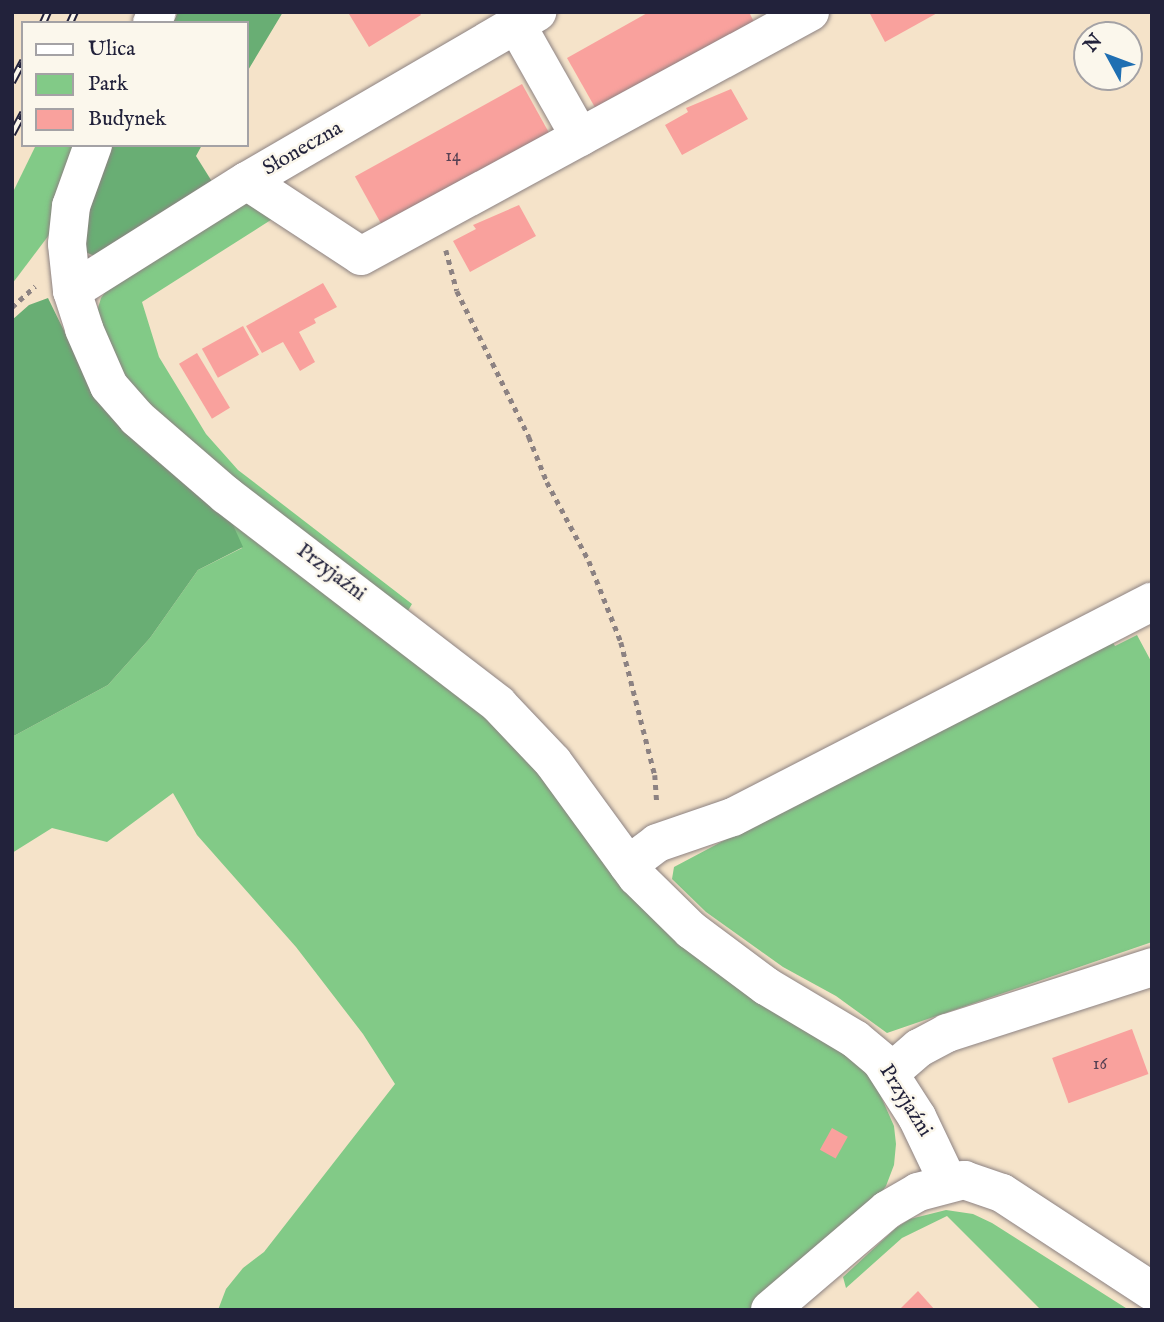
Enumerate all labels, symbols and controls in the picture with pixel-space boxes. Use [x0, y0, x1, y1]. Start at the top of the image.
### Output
legend [21, 21, 248, 147]
north arrow [1073, 21, 1143, 91]
text: N [1079, 29, 1108, 58]
text: Ulica [88, 36, 135, 63]
text: Park [88, 71, 128, 98]
text: Budynek [88, 106, 166, 133]
street label: Słoneczna [259, 116, 347, 182]
house number: 14 [445, 146, 461, 168]
street label: Przyjaźni [291, 539, 371, 607]
house number: 16 [1093, 1054, 1107, 1076]
street label: Przyjaźni [873, 1060, 937, 1142]

